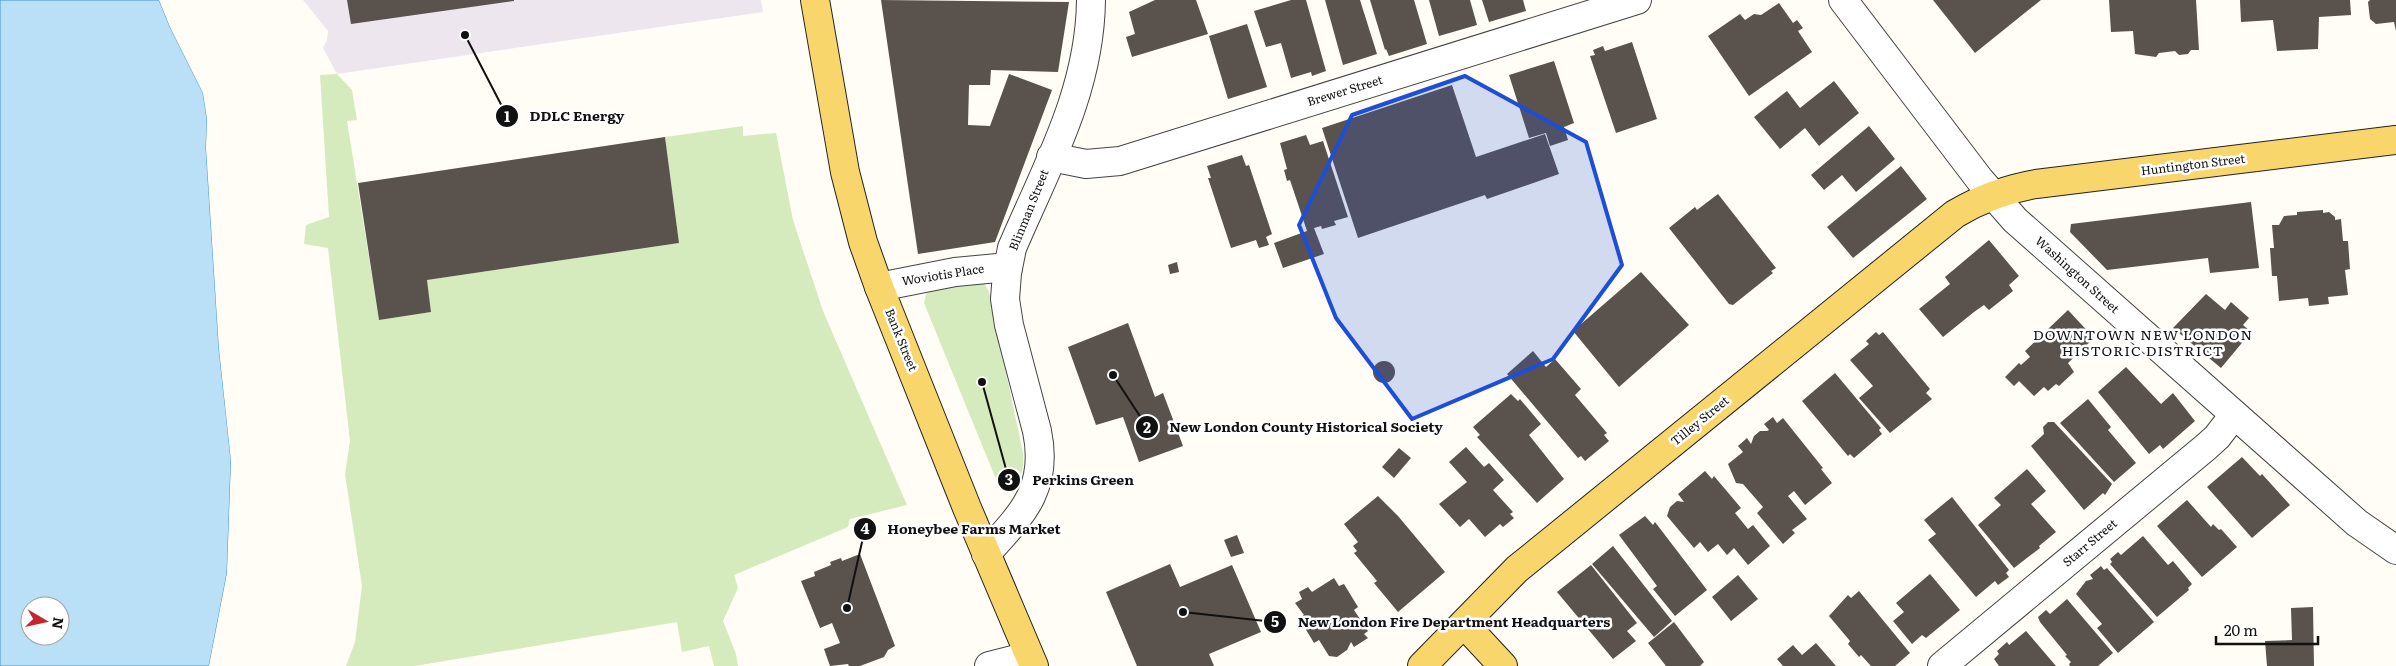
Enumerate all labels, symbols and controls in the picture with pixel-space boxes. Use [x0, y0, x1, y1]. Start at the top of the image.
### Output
street label: Brewer Street [1305, 70, 1385, 110]
callout: DDLC Energy [494, 102, 634, 131]
text: 1 [504, 104, 510, 127]
text: DDLC Energy [530, 105, 625, 125]
street label: Huntington Street [2140, 149, 2246, 179]
street label: Blinman Street [1004, 166, 1053, 253]
street label: Washington Street [2032, 232, 2124, 317]
street label: Woviotis Place [900, 259, 985, 289]
street label: Bank Street [881, 306, 923, 374]
district label: DOWNTOWN NEW LONDON HISTORIC DISTRICT [2033, 324, 2253, 360]
street label: Tilley Street [1666, 391, 1732, 449]
callout: New London County Historical Society [1134, 413, 1453, 442]
text: 2 [1143, 415, 1151, 438]
text: New London County Historical Society [1169, 416, 1443, 436]
callout: Perkins Green [997, 465, 1144, 494]
text: 3 [1005, 467, 1013, 490]
text: Perkins Green [1032, 469, 1134, 489]
callout: Honeybee Farms Market [852, 514, 1071, 543]
street label: Starr Street [2058, 514, 2121, 570]
text: 4 [860, 516, 870, 539]
text: Honeybee Farms Market [887, 518, 1062, 538]
north arrow [20, 596, 70, 646]
callout: New London Fire Department Headquarters [1263, 608, 1620, 637]
text: 5 [1271, 609, 1279, 632]
text: New London Fire Department Headquarters [1298, 611, 1610, 631]
scale bar [2216, 614, 2318, 646]
text: N [48, 616, 70, 631]
text: 20 m [2224, 618, 2258, 641]

